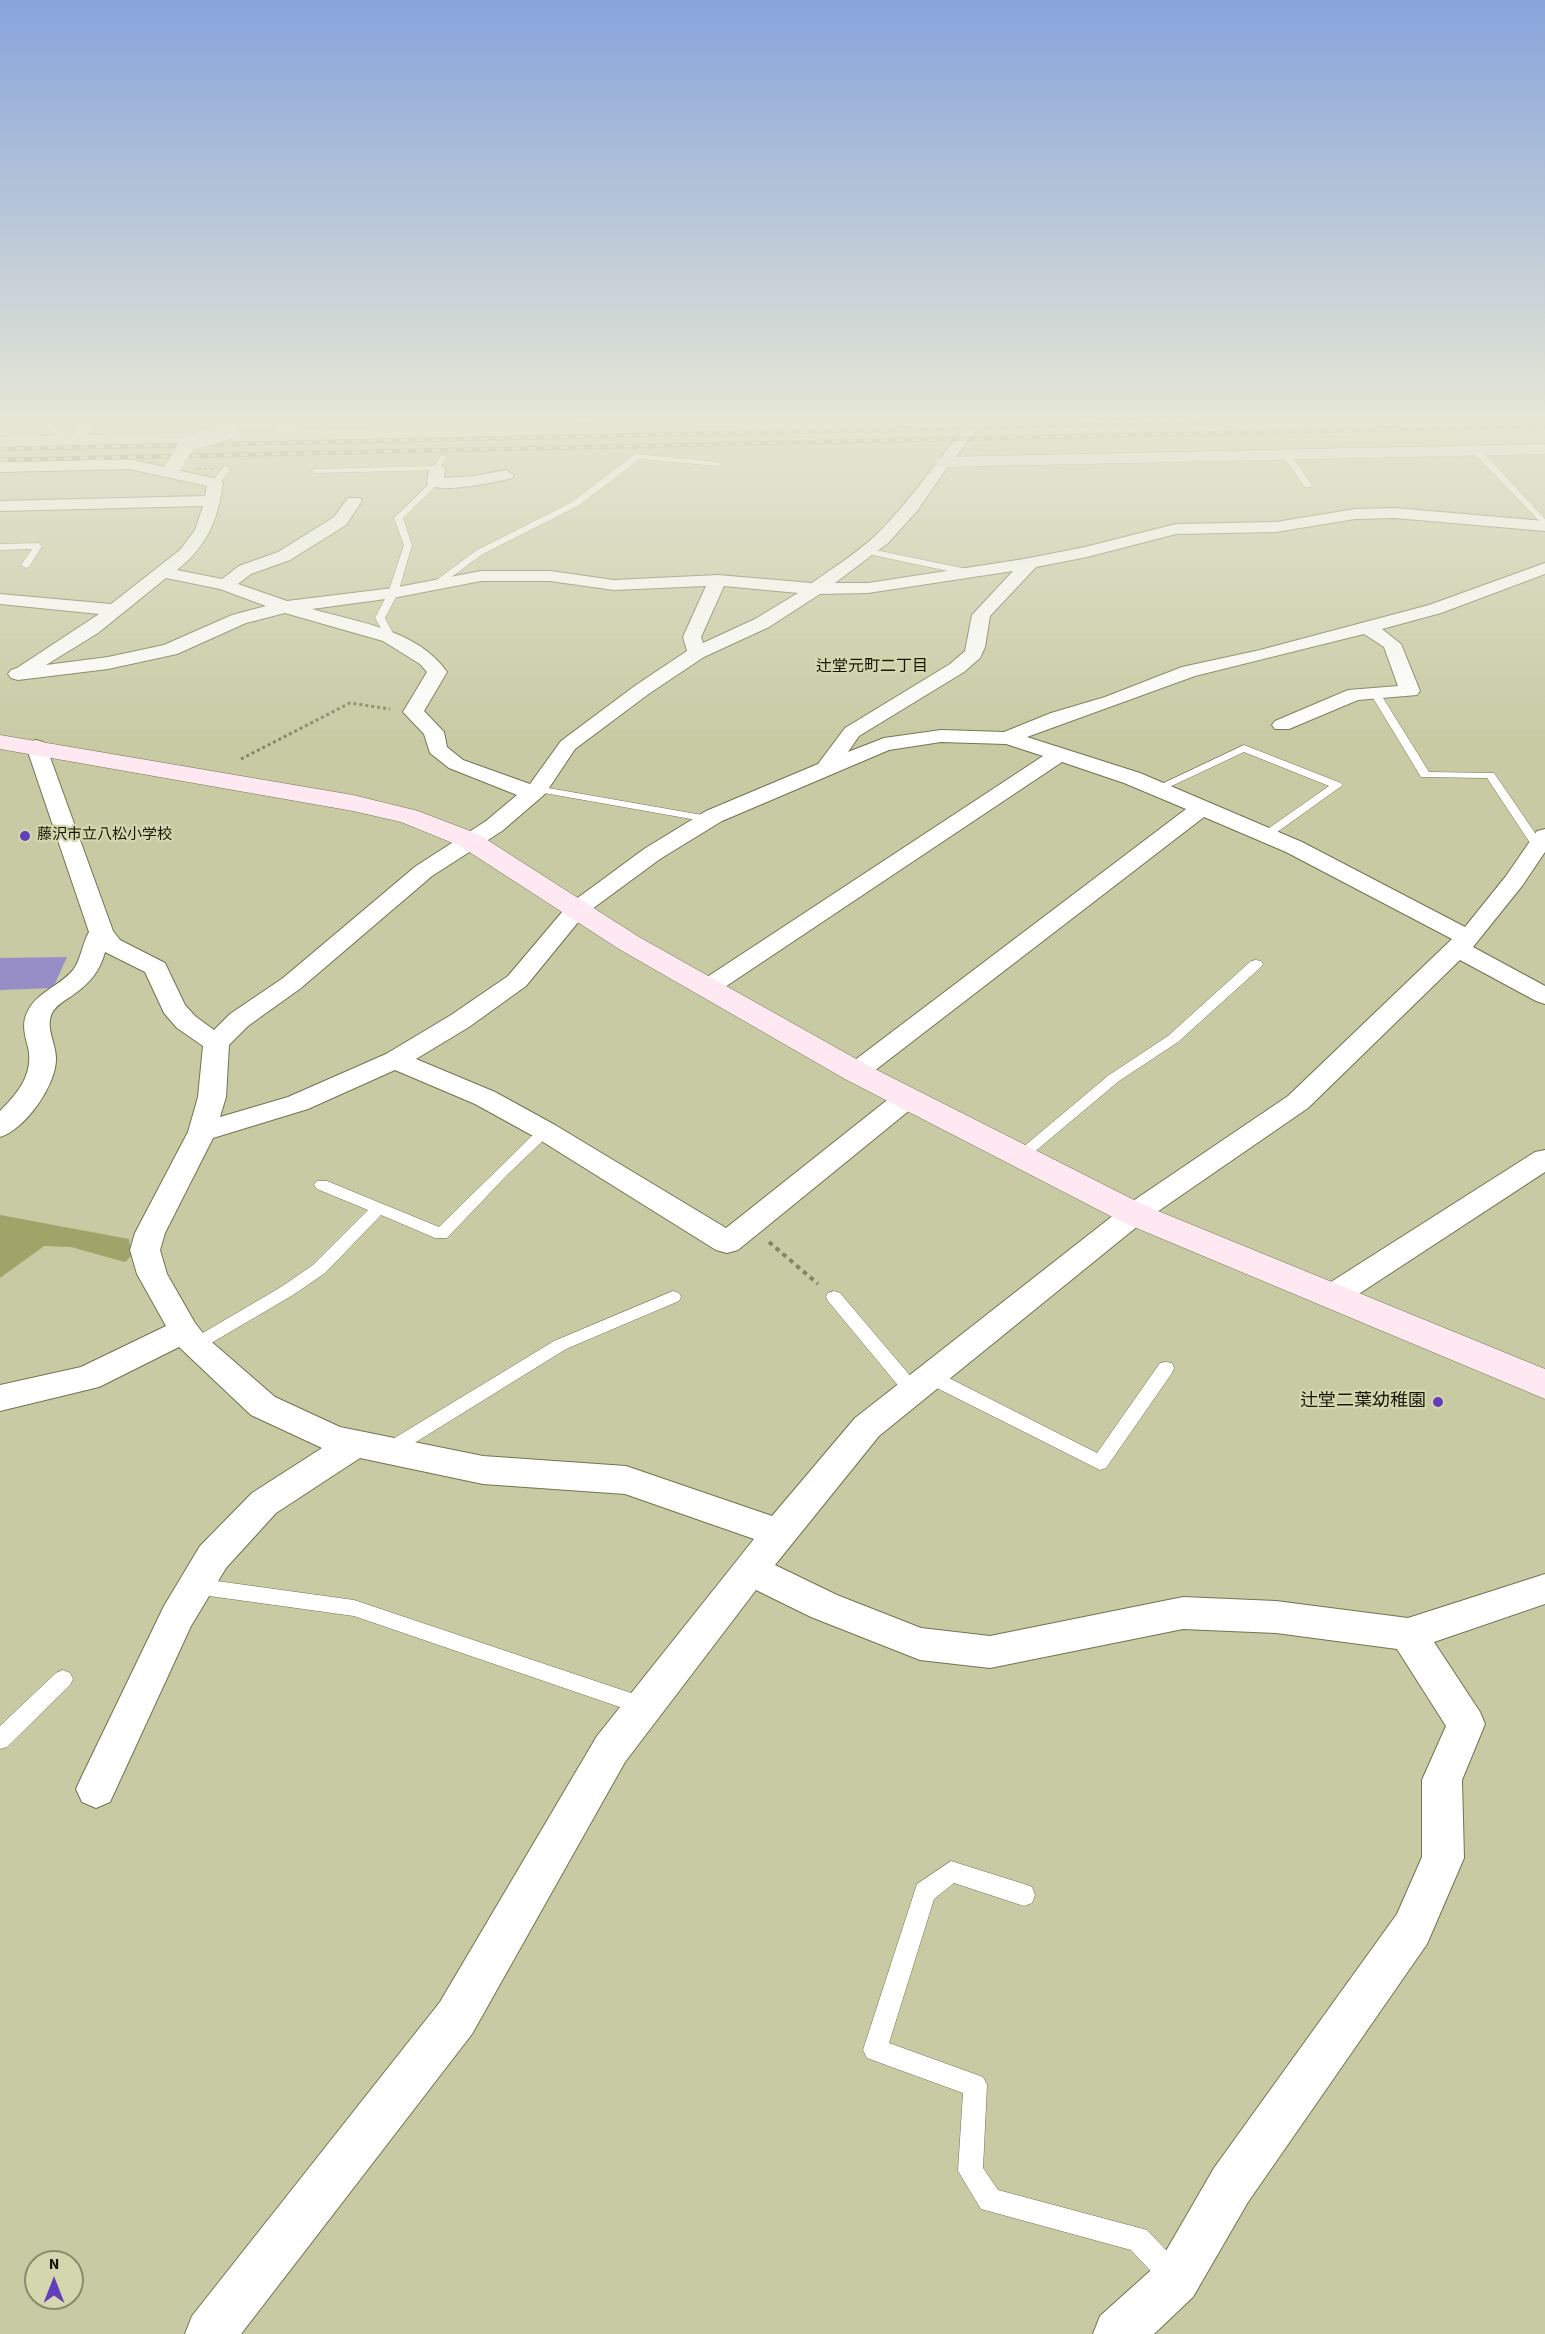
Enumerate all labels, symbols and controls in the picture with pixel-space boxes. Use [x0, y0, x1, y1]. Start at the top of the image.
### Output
district label: 辻堂元町二丁目 [816, 657, 928, 677]
place label: 藤沢市立八松小学校 [37, 827, 172, 845]
marker: 藤沢市立八松小学校 [18, 829, 32, 843]
place label: 辻堂二葉幼稚園 [1300, 1391, 1426, 1413]
marker: 辻堂二葉幼稚園 [1431, 1395, 1445, 1409]
north arrow [24, 2250, 84, 2310]
text: N [49, 2253, 59, 2275]

